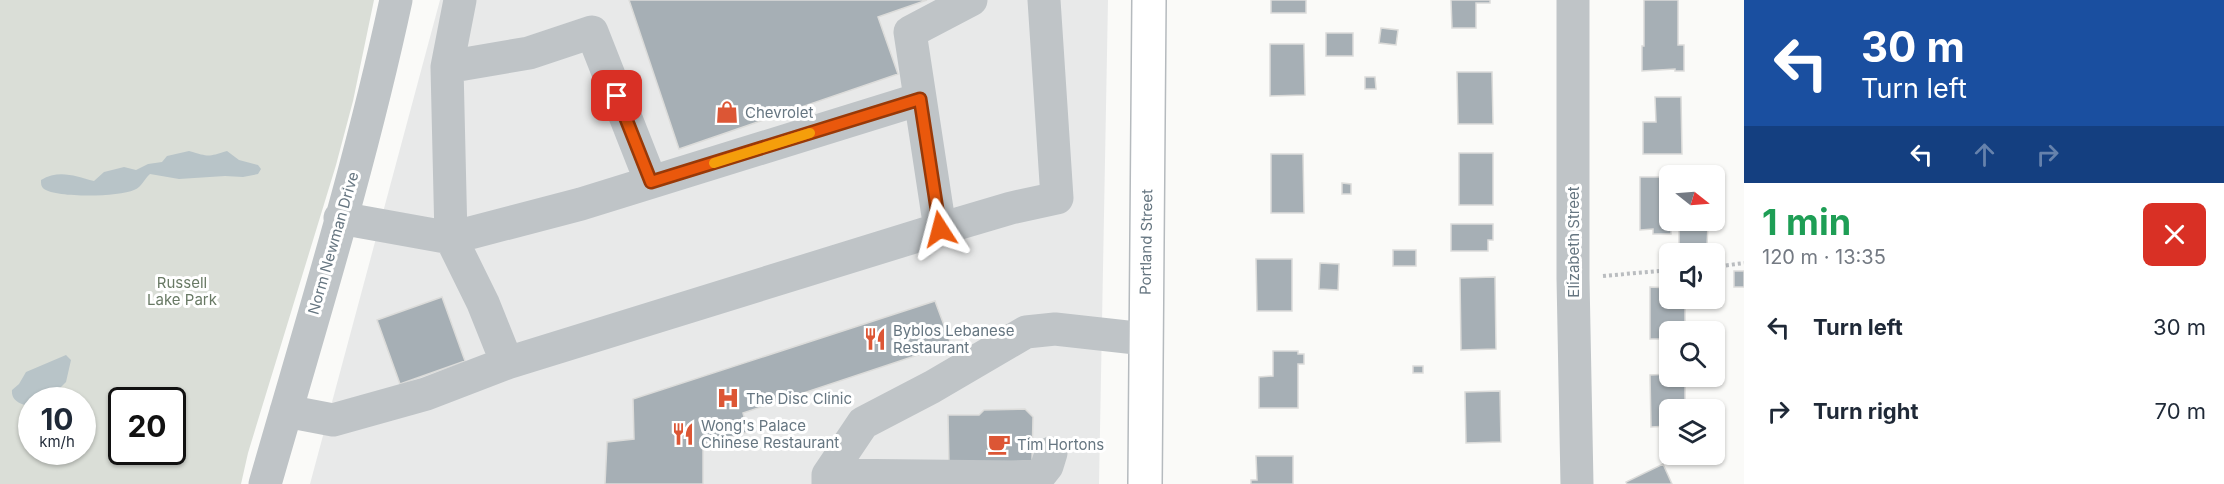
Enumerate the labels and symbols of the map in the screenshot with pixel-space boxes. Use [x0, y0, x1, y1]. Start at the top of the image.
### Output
pin [591, 70, 642, 121]
shop icon: Chevrolet [714, 99, 740, 125]
place label: Chevrolet [745, 103, 813, 122]
north arrow [1659, 165, 1725, 231]
street label: Norm Newman Drive [304, 170, 362, 316]
street label: Elizabeth Street [1564, 186, 1583, 298]
street label: Portland Street [1136, 189, 1156, 295]
position arrow [908, 197, 972, 261]
park label: Russell Lake Park [147, 273, 218, 309]
place label: Byblos Lebanese Restaurant [893, 321, 1015, 357]
restaurant icon: Byblos Lebanese Restaurant [862, 326, 888, 352]
hospital icon: The Disc Clinic [715, 385, 741, 411]
speed limit sign: 20 [108, 387, 186, 465]
place label: The Disc Clinic [746, 389, 852, 408]
place label: Wong's Palace Chinese Restaurant [701, 416, 839, 452]
restaurant icon: Wong's Palace Chinese Restaurant [670, 421, 696, 447]
cafe icon: Tim Hortons [986, 431, 1012, 457]
place label: Tim Hortons [1017, 435, 1104, 454]

